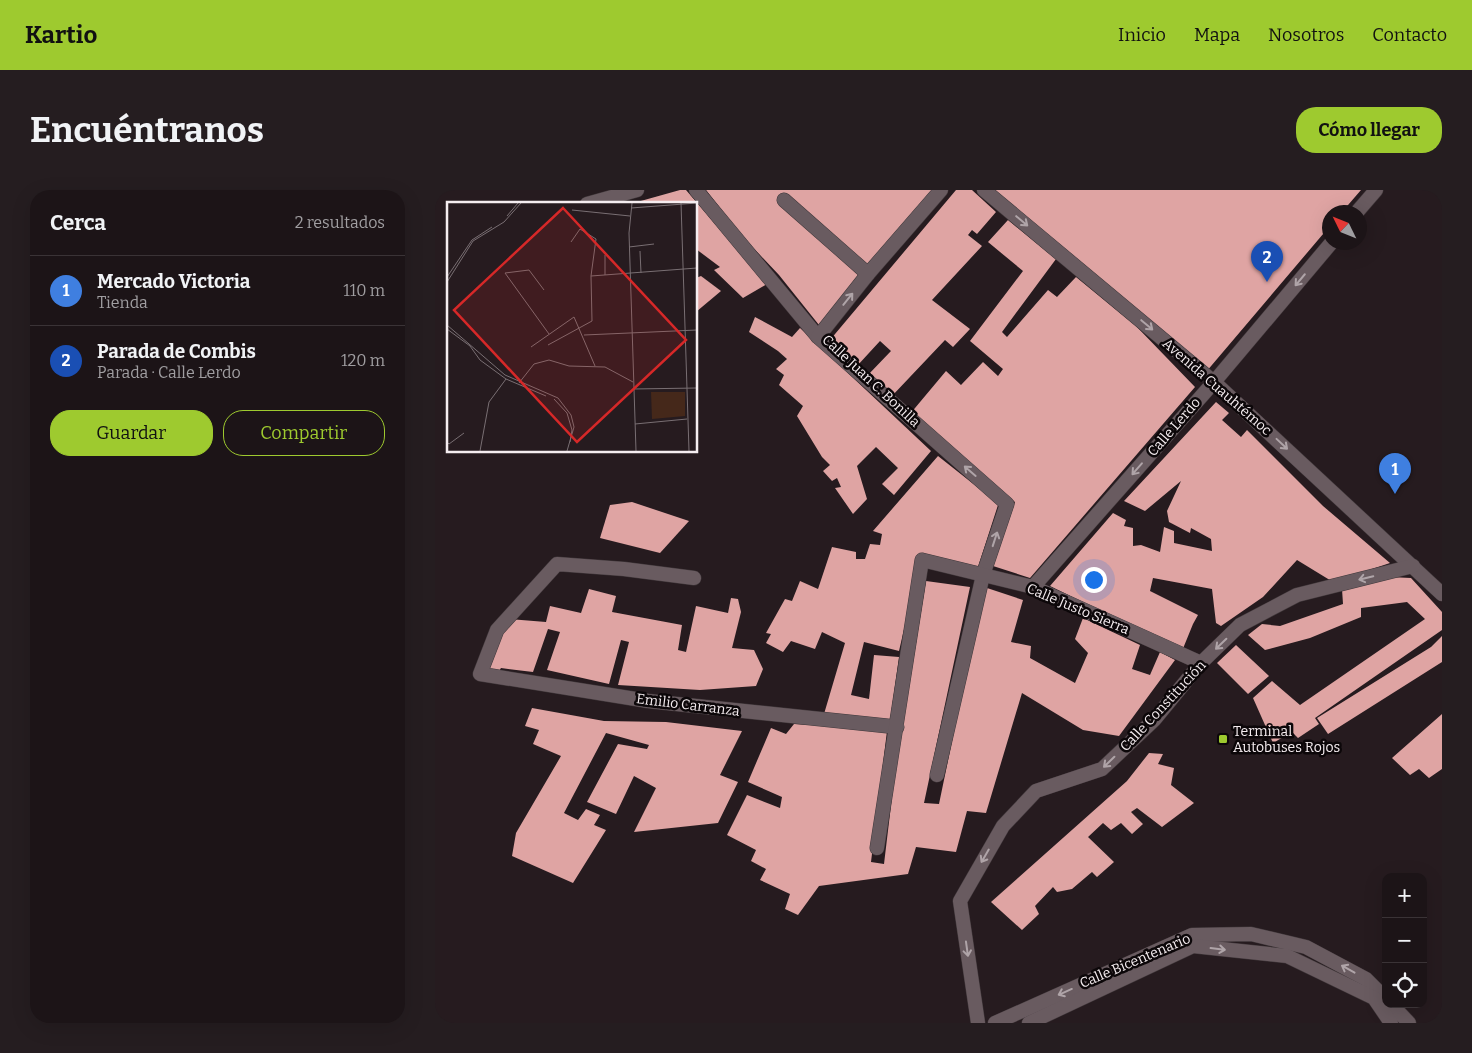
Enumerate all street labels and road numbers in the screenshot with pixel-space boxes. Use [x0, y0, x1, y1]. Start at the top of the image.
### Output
street label: Calle Juan C. Bonilla [819, 331, 924, 431]
street label: Avenida Cuauhtémoc [1159, 335, 1275, 439]
street label: Calle Lerdo [1144, 394, 1204, 460]
street label: Calle Justo Sierra [1024, 580, 1132, 638]
street label: Calle Constitución [1116, 657, 1210, 755]
street label: Emilio Carranza [635, 690, 741, 720]
street label: Calle Bicentenario [1077, 930, 1193, 992]

